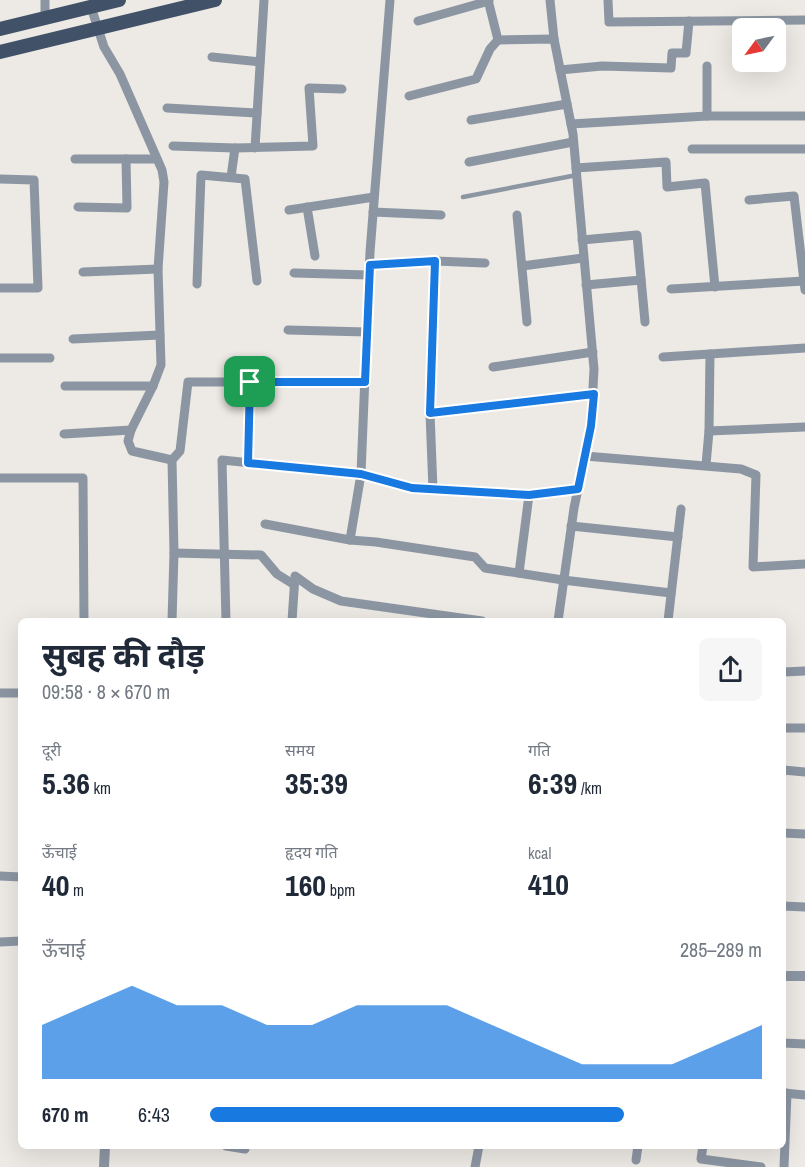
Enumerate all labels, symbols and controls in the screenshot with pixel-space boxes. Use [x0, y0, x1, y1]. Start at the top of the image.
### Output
north arrow [732, 18, 786, 72]
map controls [732, 18, 786, 72]
pin [224, 356, 275, 407]
icon: arrive [233, 365, 266, 398]
text: सुबह की दौड़ [42, 633, 205, 677]
button: share [699, 638, 762, 701]
text: 09:58 · 8 × 670 m [42, 678, 170, 705]
text: दूरी [42, 739, 61, 761]
text: समय [285, 739, 315, 761]
text: गति [528, 739, 550, 761]
text: 5.36 [42, 763, 90, 803]
text: 35:39 [285, 763, 348, 803]
text: 6:39 [528, 763, 577, 803]
text: km [90, 777, 111, 799]
text: /km [577, 777, 602, 799]
text: ऊँचाई [42, 841, 77, 863]
text: हृदय गति [285, 841, 338, 863]
text: kcal [528, 842, 551, 864]
text: 410 [528, 864, 569, 904]
text: 40 [42, 865, 69, 905]
text: 160 [285, 865, 326, 905]
text: m [69, 879, 84, 901]
text: bpm [326, 879, 355, 901]
text: ऊँचाई [42, 936, 85, 963]
text: 285–289 m [680, 936, 762, 963]
text: 670 m [42, 1101, 89, 1128]
text: 6:43 [138, 1101, 170, 1128]

